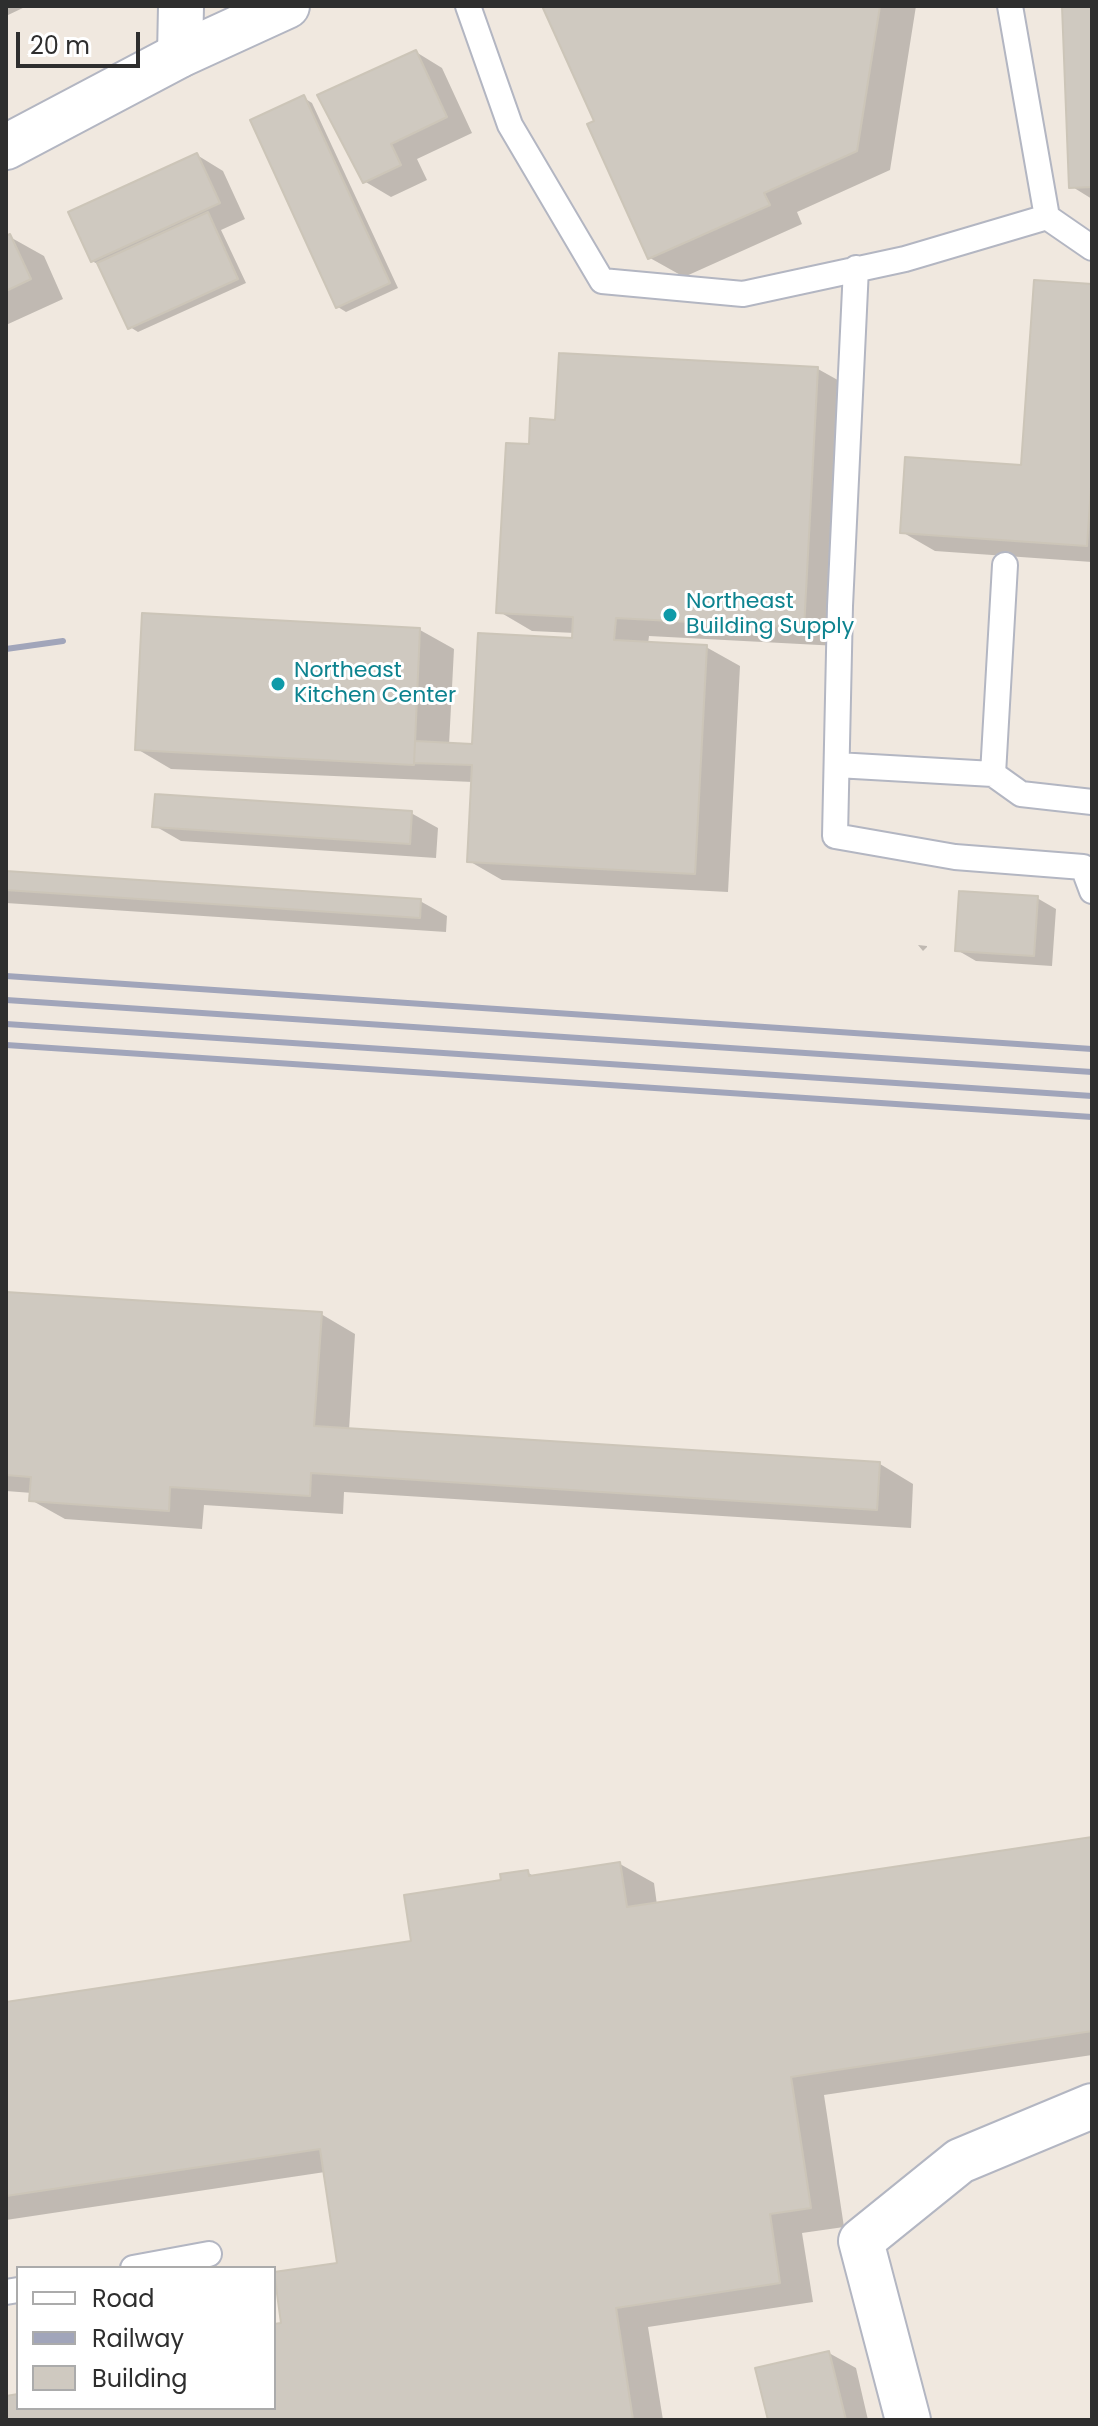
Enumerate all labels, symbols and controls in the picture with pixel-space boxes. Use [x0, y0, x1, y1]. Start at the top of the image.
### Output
scale bar [20, 16, 144, 66]
text: 20 m [30, 29, 90, 62]
place label: Northeast Building Supply [686, 589, 854, 640]
marker: Northeast Building Supply [661, 606, 679, 624]
place label: Northeast Kitchen Center [294, 658, 456, 710]
marker: Northeast Kitchen Center [269, 675, 287, 693]
legend [16, 2266, 276, 2410]
text: Road [92, 2282, 154, 2315]
text: Railway [92, 2322, 184, 2355]
text: Building [92, 2362, 188, 2395]

